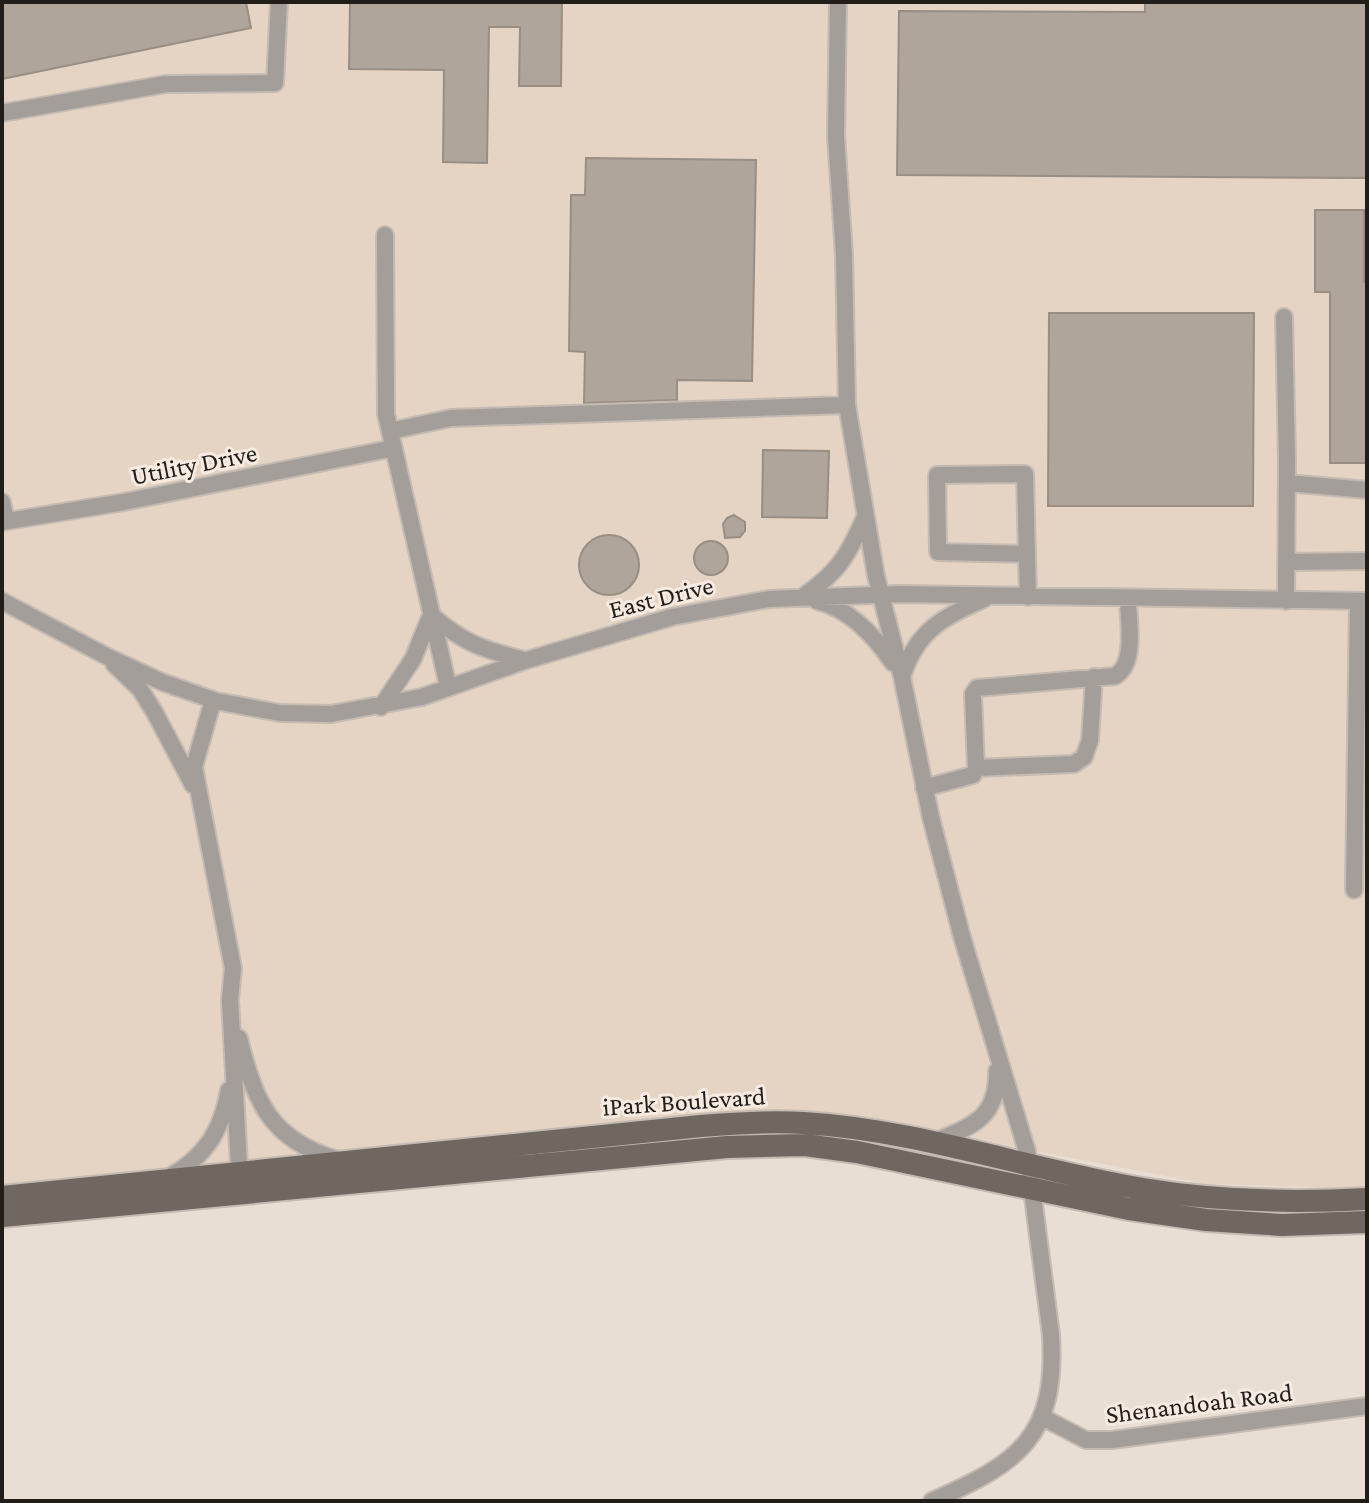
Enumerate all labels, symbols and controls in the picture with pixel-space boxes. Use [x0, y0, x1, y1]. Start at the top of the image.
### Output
street label: Utility Drive [129, 438, 259, 491]
street label: East Drive [606, 571, 716, 624]
street label: iPark Boulevard [602, 1081, 767, 1122]
street label: Shenandoah Road [1104, 1378, 1294, 1429]

